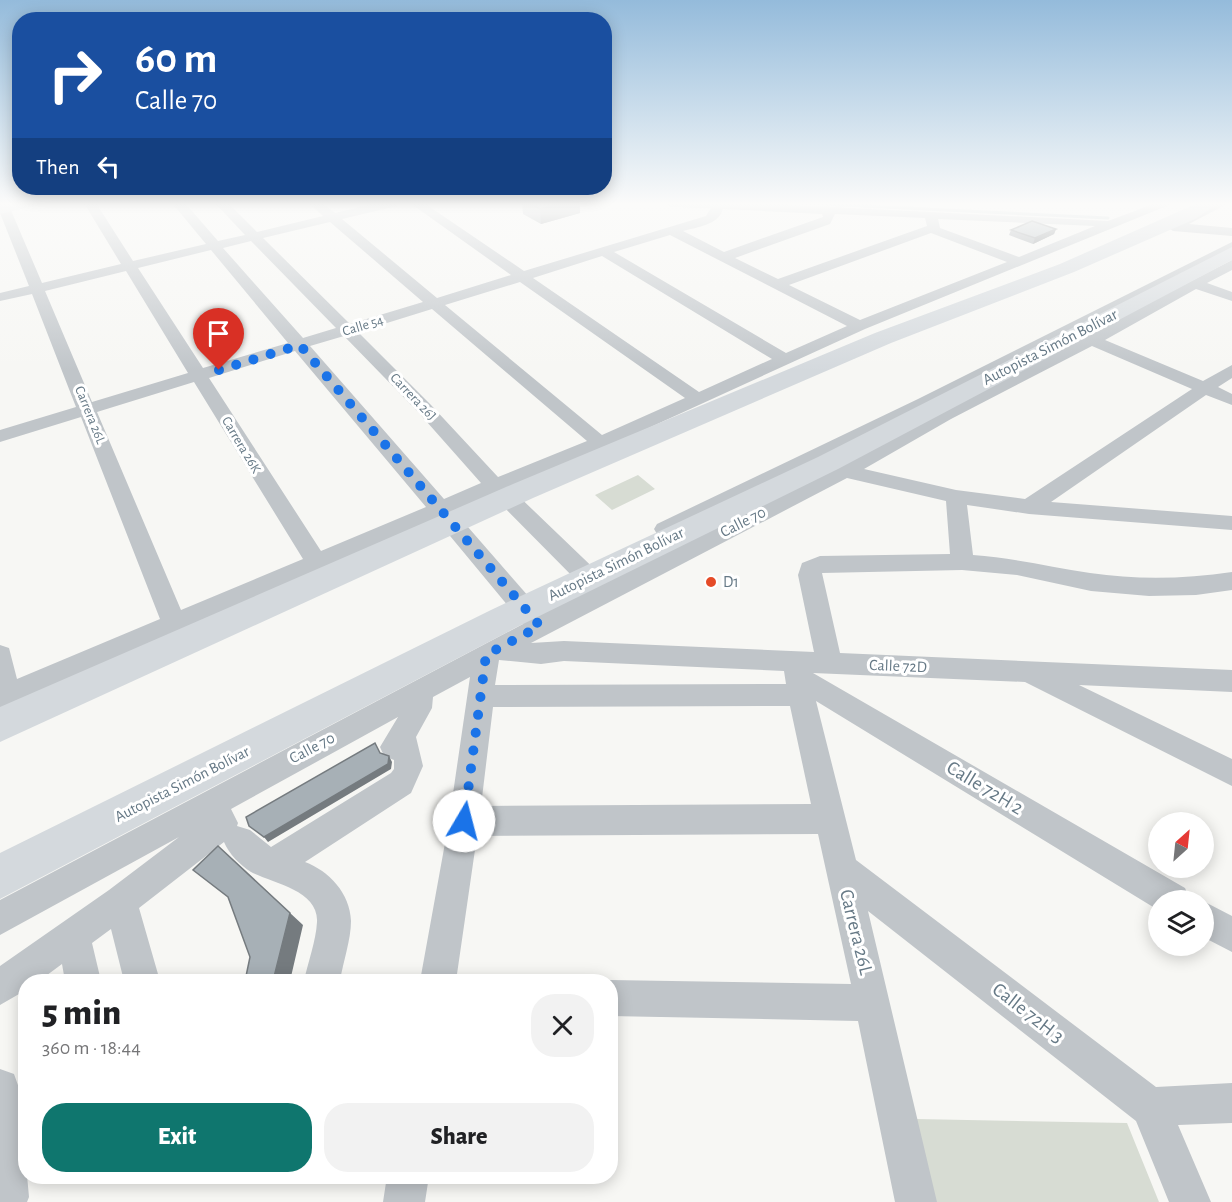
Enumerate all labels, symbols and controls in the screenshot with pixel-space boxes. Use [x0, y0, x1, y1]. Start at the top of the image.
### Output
icon: right [36, 36, 114, 114]
text: 60 m [135, 38, 217, 80]
text: Calle 70 [135, 87, 217, 114]
icon: left [92, 150, 125, 183]
text: Then [36, 156, 80, 178]
street label: Autopista Simón Bolívar [980, 306, 1121, 388]
pin [193, 308, 244, 370]
street label: Calle 54 [341, 313, 385, 339]
icon: arrive [202, 317, 235, 350]
street label: Carrera 26J [387, 371, 439, 423]
street label: Carrera 26L [72, 384, 108, 446]
street label: Carrera 26K [219, 414, 263, 476]
street label: Calle 70 [718, 504, 768, 540]
street label: Autopista Simón Bolívar [546, 524, 687, 604]
place label: D1 [723, 574, 739, 590]
marker: D1 [704, 575, 718, 589]
street label: Calle 72D [869, 657, 927, 675]
street label: Calle 70 [287, 729, 337, 767]
street label: Autopista Simón Bolívar [112, 743, 253, 825]
street label: Calle 72H 2 [943, 757, 1027, 819]
position arrow [432, 789, 496, 853]
north arrow [1148, 812, 1214, 878]
map controls [1148, 812, 1214, 956]
street label: Carrera 26L [836, 887, 876, 977]
button: layers [1148, 890, 1214, 956]
street label: Calle 72H 3 [988, 979, 1068, 1047]
button: close [531, 994, 594, 1057]
text: 5 min [42, 995, 121, 1031]
text: 360 m · 18:44 [42, 1038, 141, 1058]
button: Exit [42, 1103, 312, 1172]
button: Share [324, 1103, 594, 1172]

